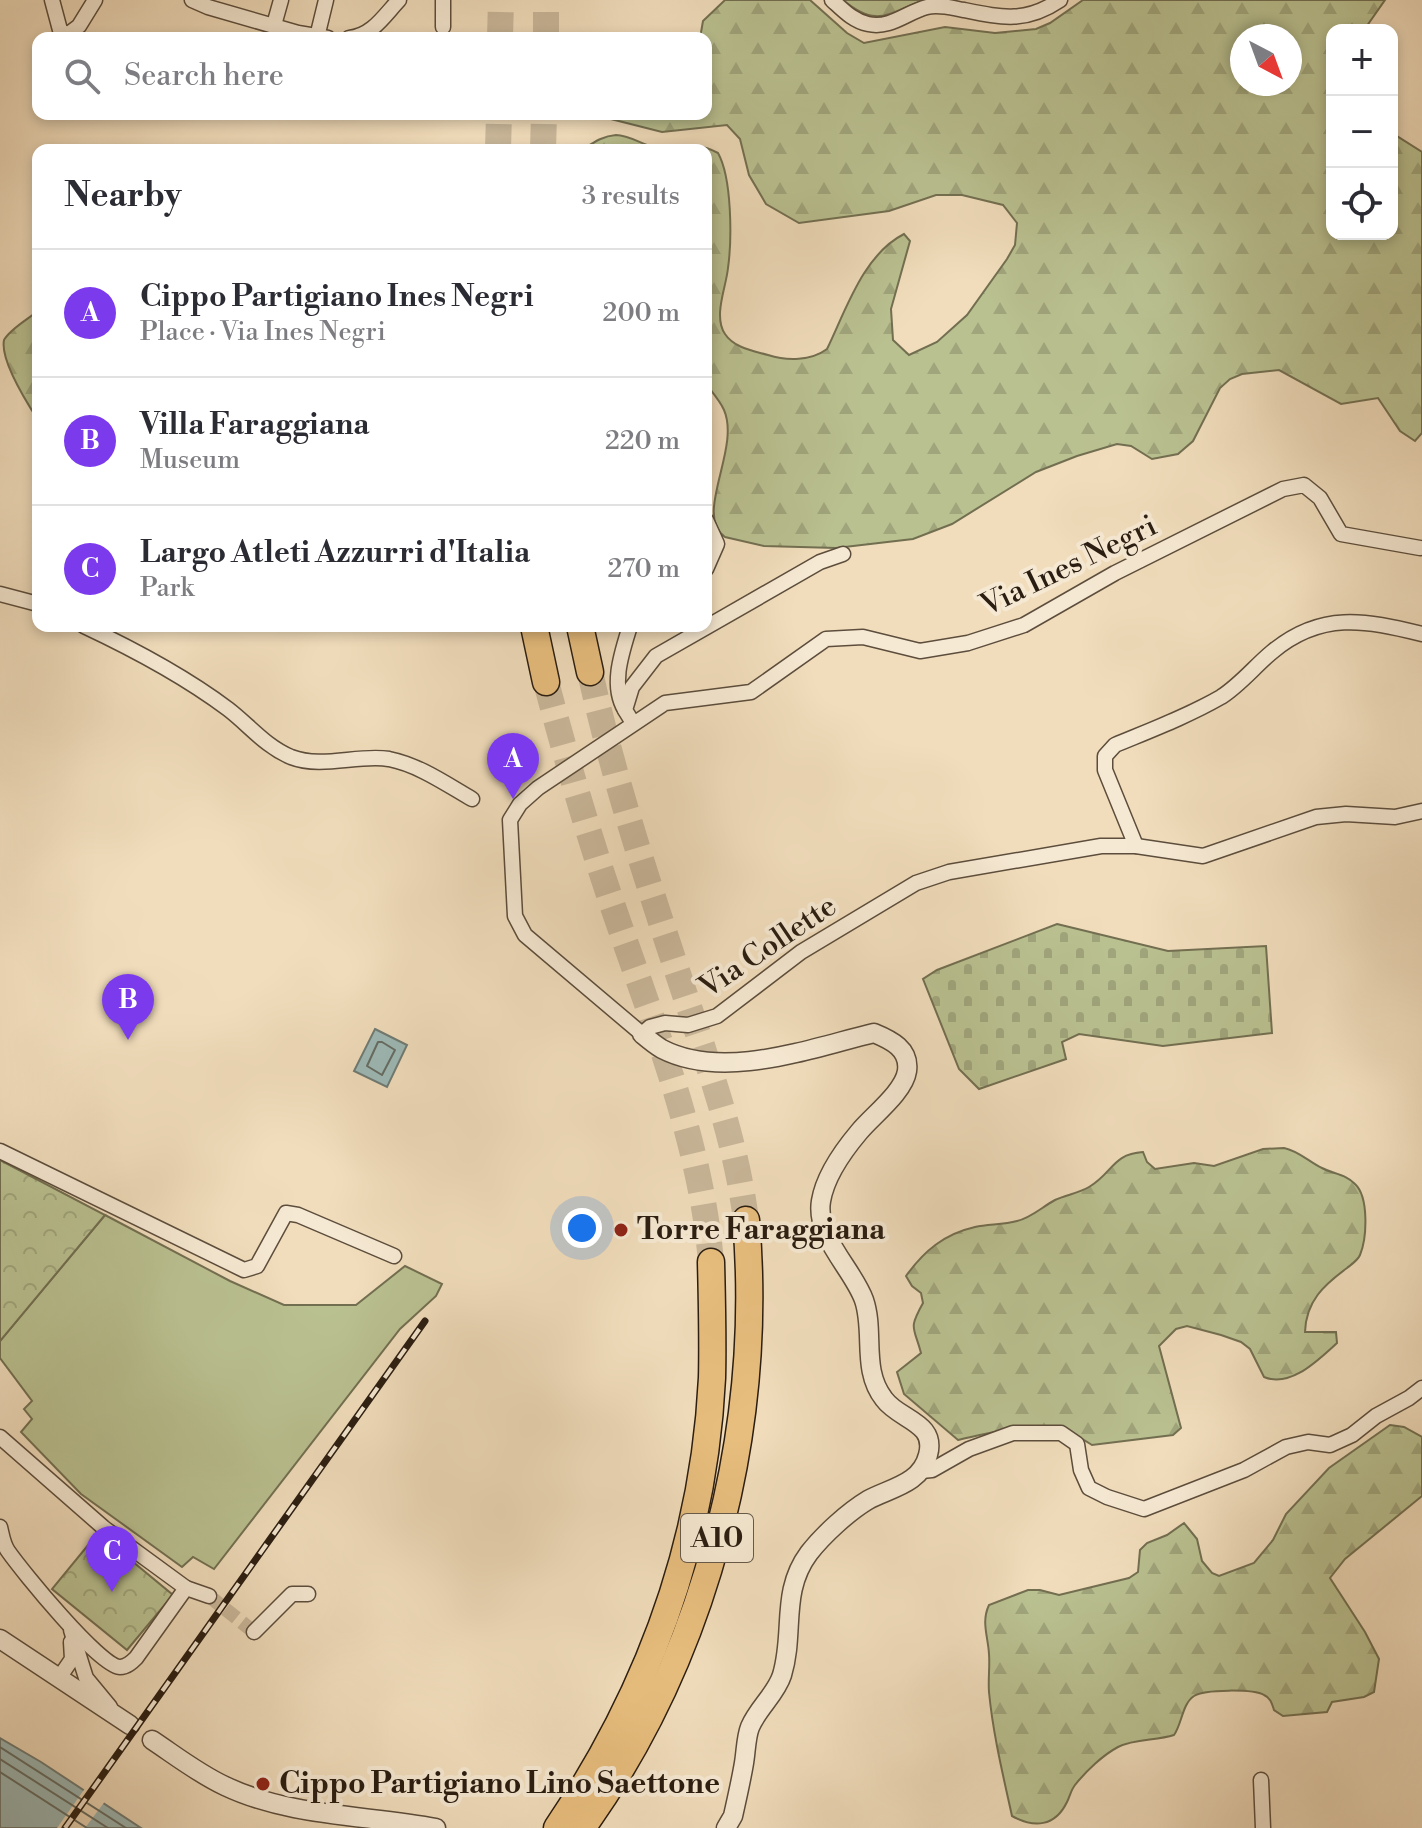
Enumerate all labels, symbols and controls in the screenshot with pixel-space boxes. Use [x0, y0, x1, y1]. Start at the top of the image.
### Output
north arrow [1230, 24, 1302, 96]
map controls [1326, 24, 1398, 240]
button: + [1326, 24, 1398, 96]
search box [32, 32, 712, 120]
icon: search [60, 54, 104, 98]
text: Search here [124, 57, 284, 95]
button: − [1326, 96, 1398, 168]
button: locate [1326, 168, 1398, 240]
text: Nearby [64, 175, 182, 217]
text: 3 results [582, 180, 680, 212]
text: Cippo Partigiano Ines Negri [140, 278, 534, 316]
text: A [81, 297, 99, 329]
text: 200 m [603, 297, 680, 329]
text: Place · Via Ines Negri [140, 316, 386, 348]
text: Villa Faraggiana [140, 406, 370, 444]
text: B [80, 425, 100, 457]
text: 220 m [605, 425, 680, 457]
text: Museum [140, 444, 240, 476]
street label: Via Ines Negri [974, 507, 1163, 626]
text: Largo Atleti Azzurri d'Italia [140, 534, 530, 572]
text: C [81, 553, 99, 585]
text: 270 m [607, 553, 680, 585]
text: Park [140, 572, 194, 604]
pin: A [487, 733, 539, 799]
street label: Via Collette [691, 887, 844, 1007]
pin: B [102, 974, 154, 1040]
your location [562, 1208, 602, 1248]
place label: Torre Faraggiana [637, 1211, 886, 1249]
marker: Torre Faraggiana [612, 1221, 630, 1239]
road number: A10 [681, 1514, 753, 1562]
pin: C [86, 1526, 138, 1592]
place label: Cippo Partigiano Lino Saettone [279, 1765, 720, 1803]
marker: Cippo Partigiano Lino Saettone [254, 1775, 272, 1793]

